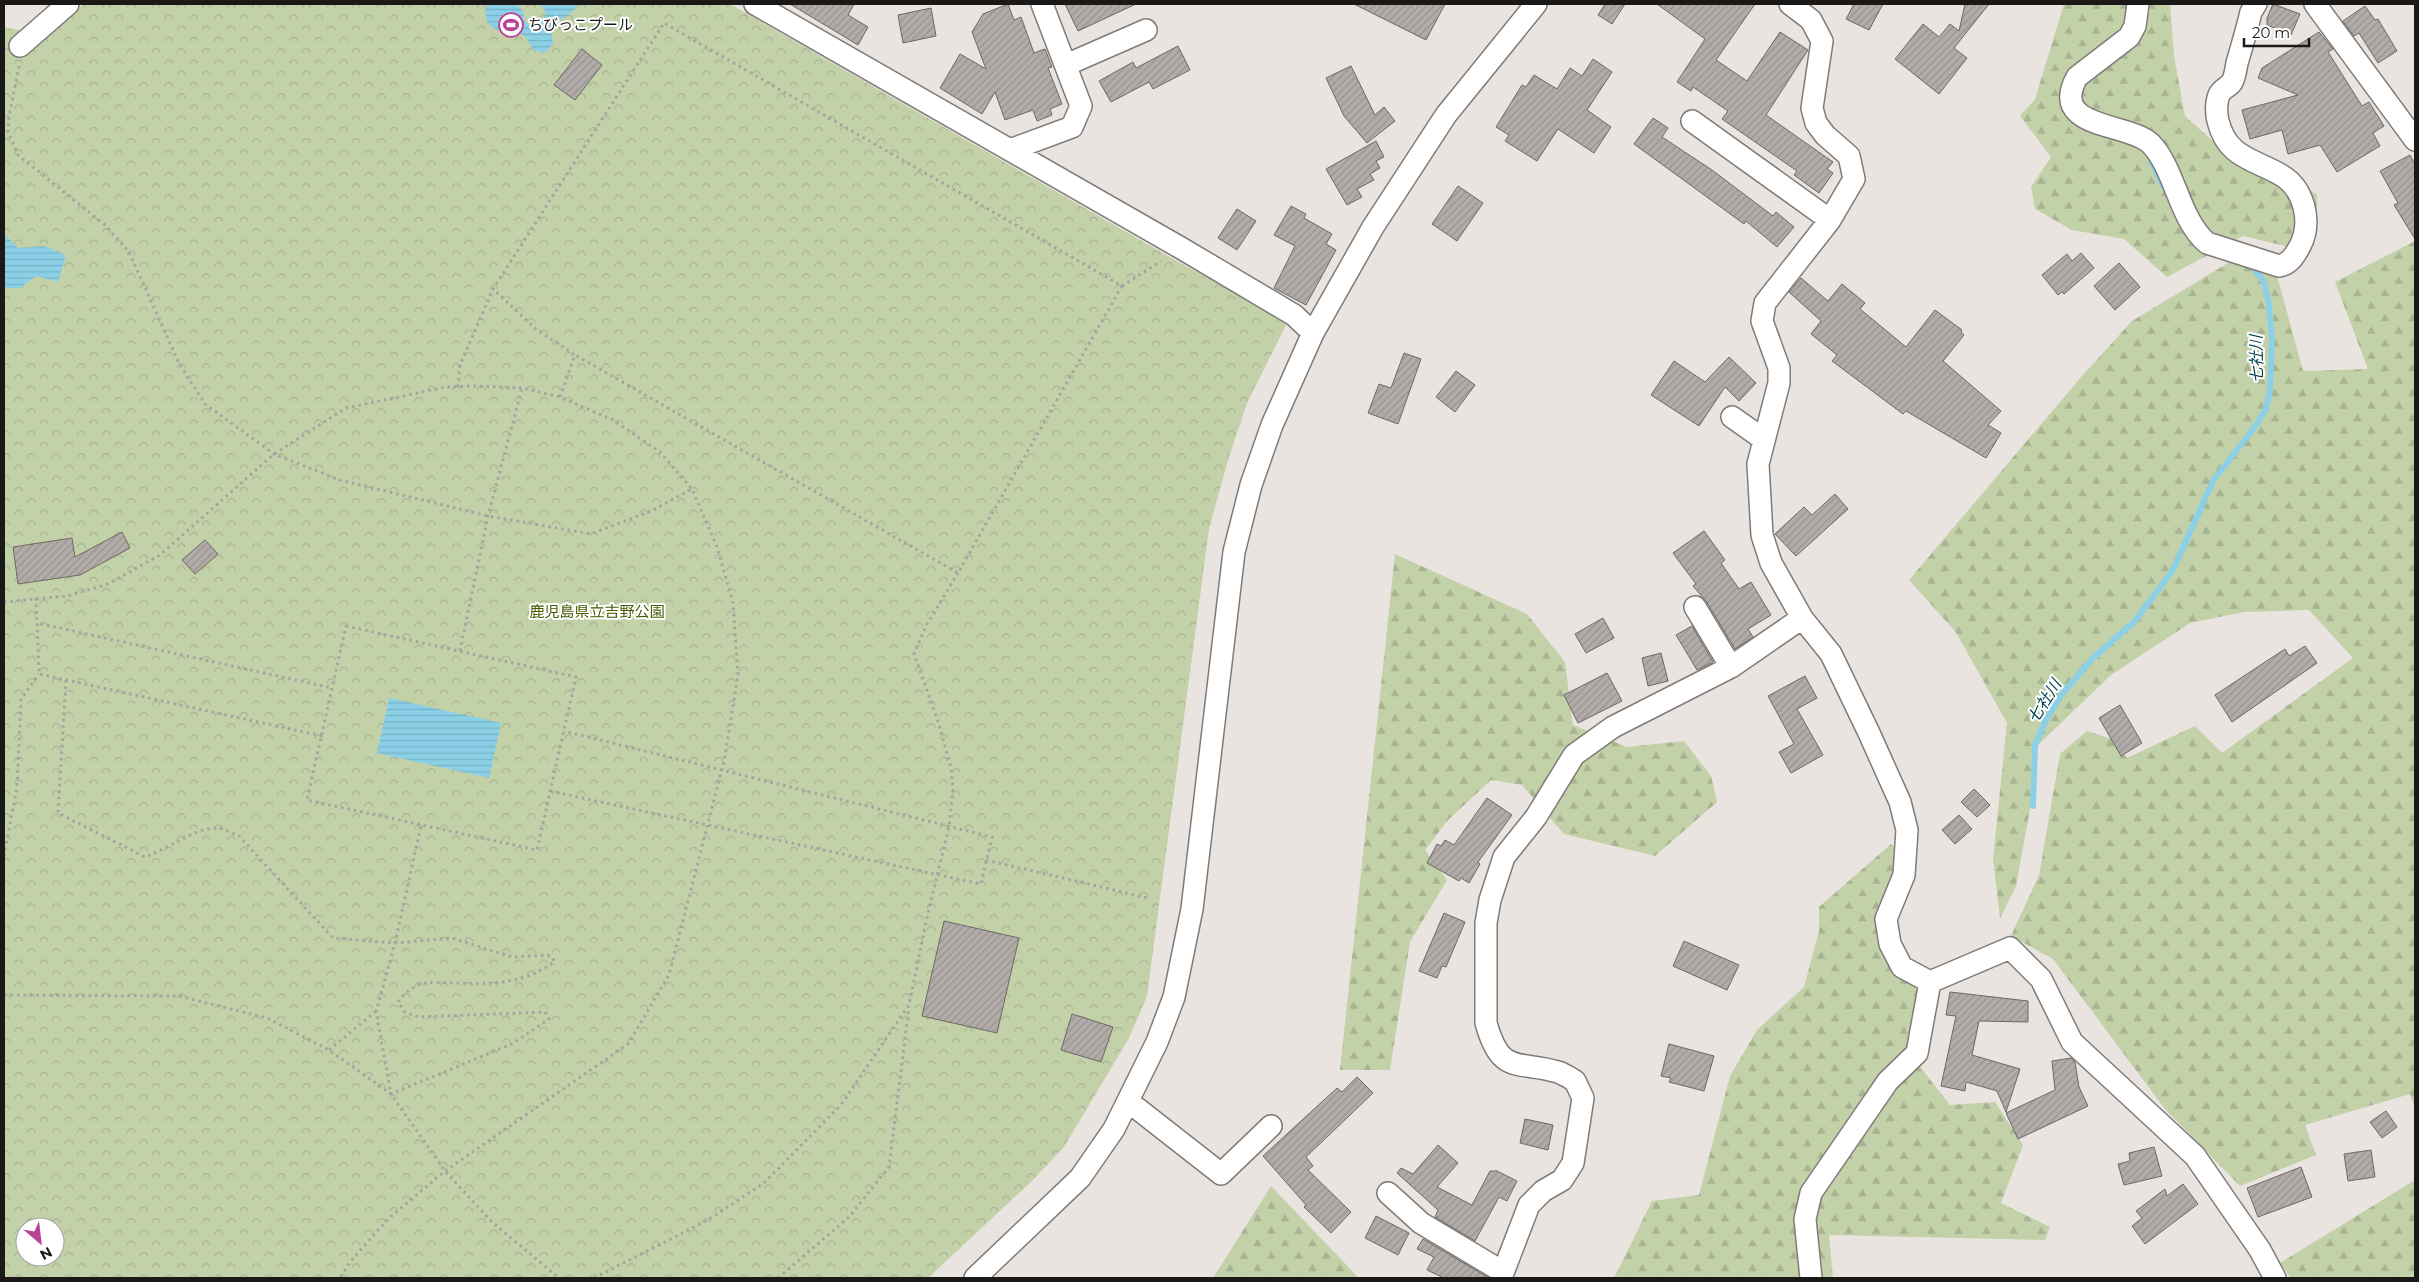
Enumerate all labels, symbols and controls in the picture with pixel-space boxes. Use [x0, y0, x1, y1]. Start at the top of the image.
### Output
sports icon: ちびっこプール [498, 12, 524, 38]
place label: ちびっこプール [528, 15, 633, 34]
scale bar [2244, 15, 2309, 47]
text: 20 m [2252, 23, 2290, 42]
water label: 七社川 [2247, 333, 2266, 383]
park label: 鹿児島県立吉野公園 [529, 602, 665, 621]
water label: 七社川 [2024, 674, 2066, 727]
north arrow [15, 1217, 65, 1267]
text: N [37, 1243, 55, 1264]

